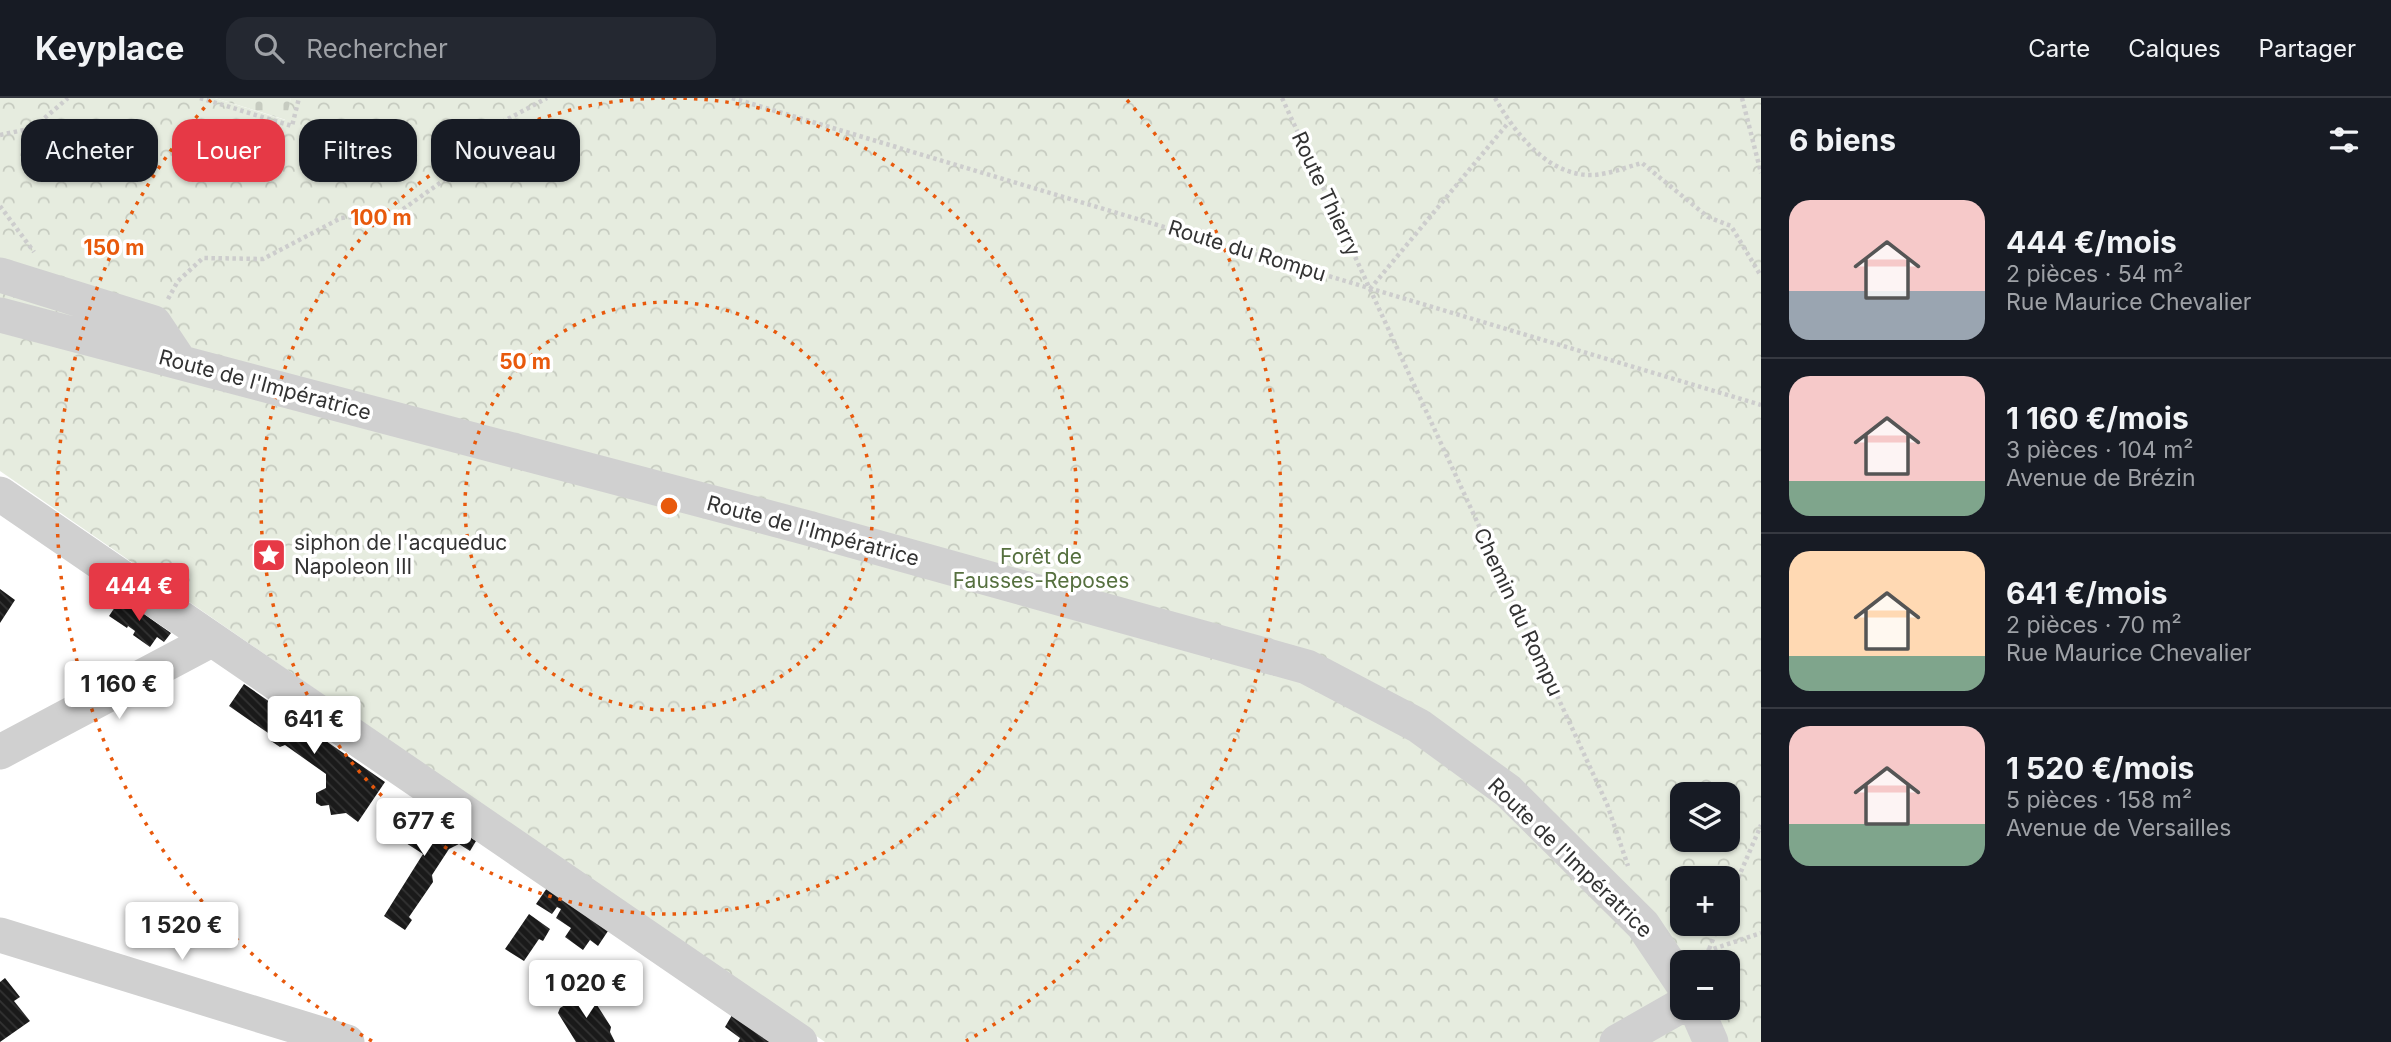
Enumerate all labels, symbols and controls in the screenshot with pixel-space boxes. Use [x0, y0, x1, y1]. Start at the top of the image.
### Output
search box [226, 17, 716, 80]
text: Keyplace [35, 28, 184, 68]
icon: search [250, 29, 288, 67]
text: Rechercher [306, 33, 448, 64]
text: Carte [2028, 34, 2090, 63]
text: Calques [2128, 34, 2221, 63]
text: Partager [2259, 34, 2356, 63]
chip: Acheter [21, 119, 158, 182]
chip: Louer [172, 119, 285, 182]
chip: Filtres [299, 119, 417, 182]
chip: Nouveau [431, 119, 580, 182]
icon: filters [2325, 121, 2363, 159]
text: 6 biens [1789, 122, 1896, 158]
street label: Route Thierry [1287, 128, 1366, 260]
text: 100 m [350, 205, 412, 230]
street label: Route du Rompu [1165, 215, 1329, 286]
text: 444 €/mois [2006, 224, 2177, 260]
icon: home [1845, 228, 1929, 312]
text: 150 m [84, 235, 144, 260]
text: 2 pièces · 54 m² [2006, 260, 2183, 288]
text: Rue Maurice Chevalier [2006, 288, 2251, 316]
street label: Route de l'Impératrice [156, 344, 374, 425]
text: 50 m [499, 349, 551, 374]
text: 1 160 €/mois [2006, 400, 2189, 436]
icon: home [1845, 404, 1929, 488]
text: 3 pièces · 104 m² [2006, 436, 2194, 464]
text: Avenue de Brézin [2006, 464, 2195, 492]
street label: Route de l'Impératrice [704, 490, 922, 571]
centre of rings [657, 494, 681, 518]
street label: Chemin du Rompu [1469, 524, 1568, 700]
place label: siphon de l'acqueduc Napoleon III [294, 530, 507, 579]
place icon: siphon de l'acqueduc Napoleon III [250, 536, 288, 574]
park label: Forêt de Fausses-Reposes [953, 544, 1129, 593]
pin: 444 € [90, 564, 188, 623]
text: 444 € [105, 572, 173, 600]
text: 641 €/mois [2006, 575, 2168, 611]
icon: home [1845, 579, 1929, 663]
text: 2 pièces · 70 m² [2006, 611, 2182, 639]
text: Rue Maurice Chevalier [2006, 639, 2251, 667]
pin: 1 160 € [54, 662, 184, 721]
text: 1 160 € [81, 670, 157, 698]
pin: 641 € [265, 696, 363, 756]
text: 641 € [284, 705, 344, 733]
text: 1 520 €/mois [2006, 750, 2194, 786]
icon: home [1845, 754, 1929, 838]
street label: Route de l'Impératrice [1483, 773, 1658, 943]
map controls [1670, 782, 1740, 1020]
button: layers [1670, 782, 1740, 852]
text: 5 pièces · 158 m² [2006, 786, 2192, 814]
pin: 677 € [375, 798, 473, 858]
text: 677 € [392, 807, 456, 835]
text: Avenue de Versailles [2006, 814, 2231, 842]
button: + [1670, 866, 1740, 936]
pin: 1 520 € [117, 902, 247, 962]
text: 1 520 € [141, 911, 223, 939]
button: − [1670, 950, 1740, 1020]
pin: 1 020 € [521, 960, 651, 1020]
text: 1 020 € [545, 969, 627, 997]

